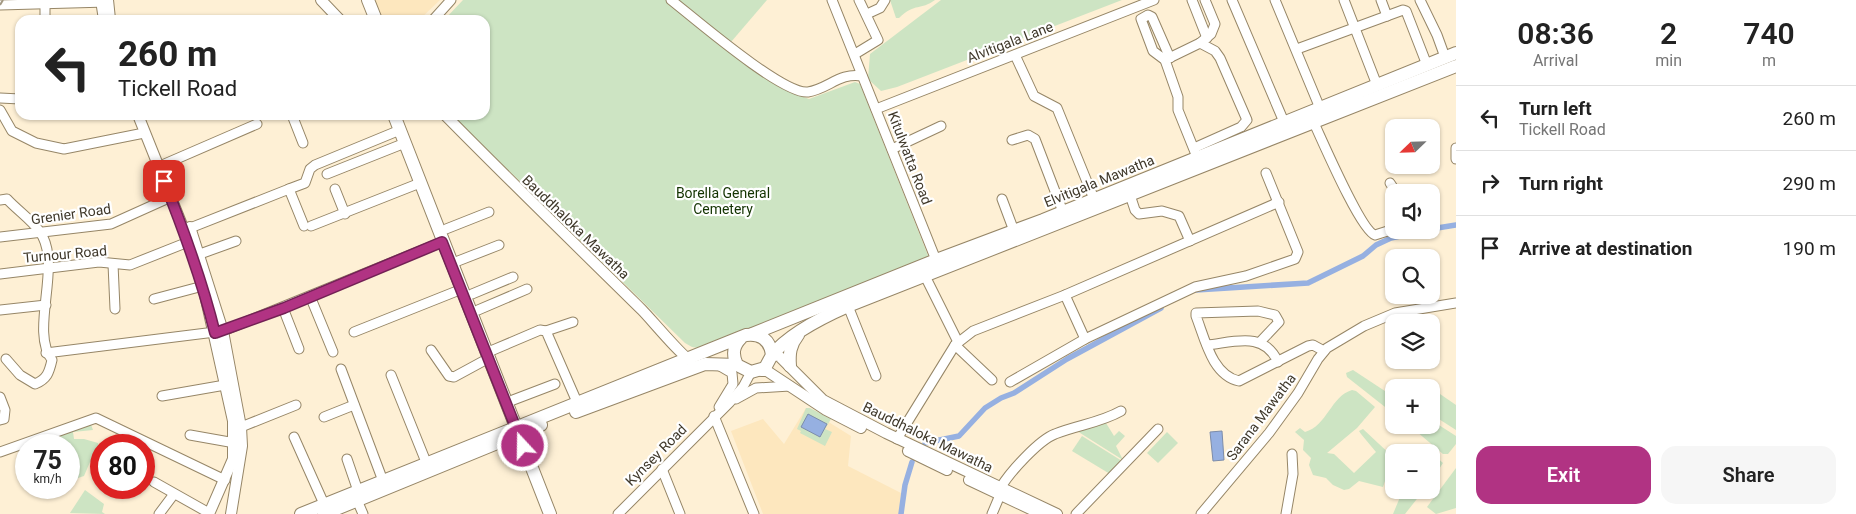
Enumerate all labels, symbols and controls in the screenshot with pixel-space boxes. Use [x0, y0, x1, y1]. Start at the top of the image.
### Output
text: 08:36 [1517, 16, 1594, 51]
text: 2 [1660, 16, 1677, 51]
text: 740 [1743, 16, 1795, 51]
street label: Alvitigala Lane [965, 18, 1055, 66]
text: 260 m [118, 34, 217, 75]
icon: left [35, 35, 100, 100]
text: Arrival [1533, 51, 1578, 70]
text: min [1655, 51, 1682, 70]
text: m [1762, 51, 1776, 70]
text: Tickell Road [118, 76, 237, 101]
text: Turn left [1519, 97, 1592, 120]
icon: left [1476, 104, 1504, 132]
text: 260 m [1783, 107, 1836, 130]
street label: Kitulwatta Road [885, 109, 935, 207]
north arrow [1385, 119, 1440, 174]
map controls [1385, 119, 1440, 499]
text: Tickell Road [1519, 120, 1606, 139]
street label: Elvitigala Mawatha [1042, 152, 1156, 210]
pin [143, 160, 185, 202]
icon: arrive [150, 167, 178, 195]
icon: right [1476, 169, 1504, 197]
street label: Bauddhaloka Mawatha [519, 172, 633, 282]
text: Turn right [1519, 172, 1603, 195]
text: 290 m [1783, 172, 1836, 195]
button: sound [1385, 184, 1440, 239]
park label: Borella General Cemetery [676, 185, 770, 217]
street label: Grenier Road [30, 200, 112, 228]
icon: arrive [1476, 234, 1504, 262]
text: Arrive at destination [1519, 237, 1692, 260]
text: 190 m [1783, 237, 1836, 260]
street label: Turnour Road [22, 242, 108, 266]
button: search [1385, 249, 1440, 304]
button: layers [1385, 314, 1440, 369]
street label: Sarana Mawatha [1223, 370, 1299, 464]
button: + [1385, 379, 1440, 434]
street label: Bauddhaloka Mawatha [860, 399, 996, 475]
position arrow [496, 419, 548, 471]
street label: Kynsey Road [622, 421, 690, 489]
speed limit sign: 80 [90, 434, 155, 499]
button: − [1385, 444, 1440, 499]
text: 75 [33, 446, 62, 475]
button: Exit [1476, 446, 1651, 504]
button: Share [1661, 446, 1836, 504]
text: km/h [33, 472, 62, 486]

